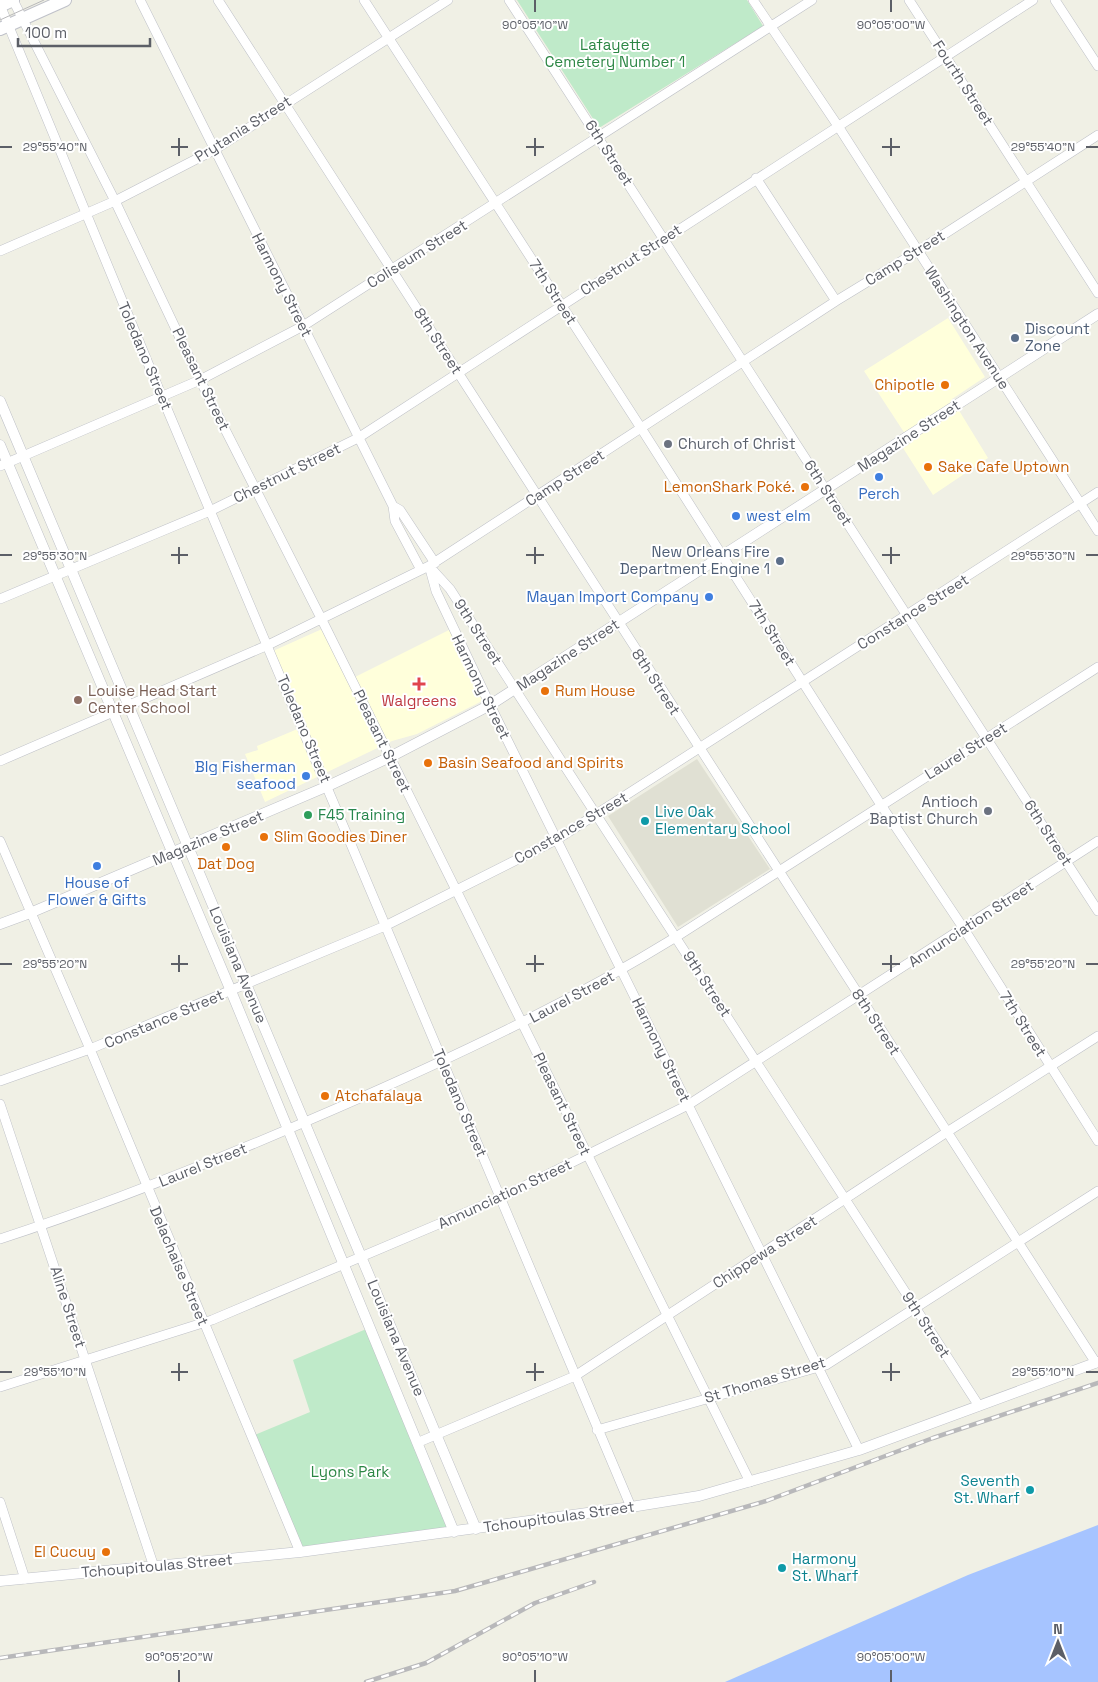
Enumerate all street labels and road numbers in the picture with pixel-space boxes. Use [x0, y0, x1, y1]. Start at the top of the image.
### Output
street label: Fourth Street [929, 36, 998, 129]
street label: Prytania Street [191, 91, 295, 166]
street label: 6th Street [581, 116, 638, 189]
street label: Coliseum Street [363, 215, 471, 292]
street label: Chestnut Street [576, 220, 685, 299]
street label: Camp Street [861, 225, 948, 290]
street label: Harmony Street [248, 230, 317, 340]
street label: 7th Street [525, 255, 582, 328]
street label: Washington Avenue [921, 263, 1014, 393]
street label: Toledano Street [114, 299, 177, 413]
street label: 8th Street [410, 304, 467, 377]
street label: Pleasant Street [168, 324, 235, 433]
street label: Magazine Street [854, 395, 964, 476]
street label: Chestnut Street [230, 438, 344, 507]
street label: Camp Street [522, 445, 608, 510]
street label: 6th Street [800, 456, 857, 529]
street label: Constance Street [853, 570, 972, 654]
street label: 9th Street [450, 595, 507, 668]
street label: 7th Street [745, 596, 800, 669]
street label: Magazine Street [513, 614, 623, 695]
street label: Harmony Street [448, 631, 515, 742]
street label: 8th Street [628, 645, 685, 718]
street label: Toledano Street [273, 672, 336, 786]
street label: Pleasant Street [349, 686, 416, 795]
street label: Laurel Street [921, 718, 1010, 783]
street label: Constance Street [511, 787, 631, 868]
street label: 6th Street [1020, 796, 1077, 869]
street label: Magazine Street [149, 806, 266, 870]
street label: Annunciation Street [904, 876, 1037, 971]
street label: Louisiana Avenue [205, 904, 272, 1026]
street label: 9th Street [679, 947, 736, 1020]
street label: Laurel Street [526, 966, 618, 1027]
street label: Constance Street [101, 985, 227, 1052]
street label: 8th Street [848, 985, 905, 1058]
street label: 7th Street [996, 987, 1051, 1060]
street label: Harmony Street [628, 994, 695, 1105]
street label: Toledano Street [429, 1046, 492, 1160]
street label: Pleasant Street [529, 1049, 596, 1158]
street label: Laurel Street [156, 1138, 250, 1191]
street label: Annunciation Street [435, 1154, 575, 1233]
street label: Delachaise Street [146, 1203, 213, 1328]
street label: Chippewa Street [709, 1211, 821, 1292]
street label: Aline Street [46, 1264, 91, 1350]
street label: Louisiana Avenue [363, 1277, 430, 1399]
street label: 9th Street [898, 1288, 955, 1361]
street label: St Thomas Street [702, 1352, 828, 1407]
street label: Tchoupitoulas Street [482, 1496, 636, 1537]
street label: Tchoupitoulas Street [80, 1549, 234, 1582]

